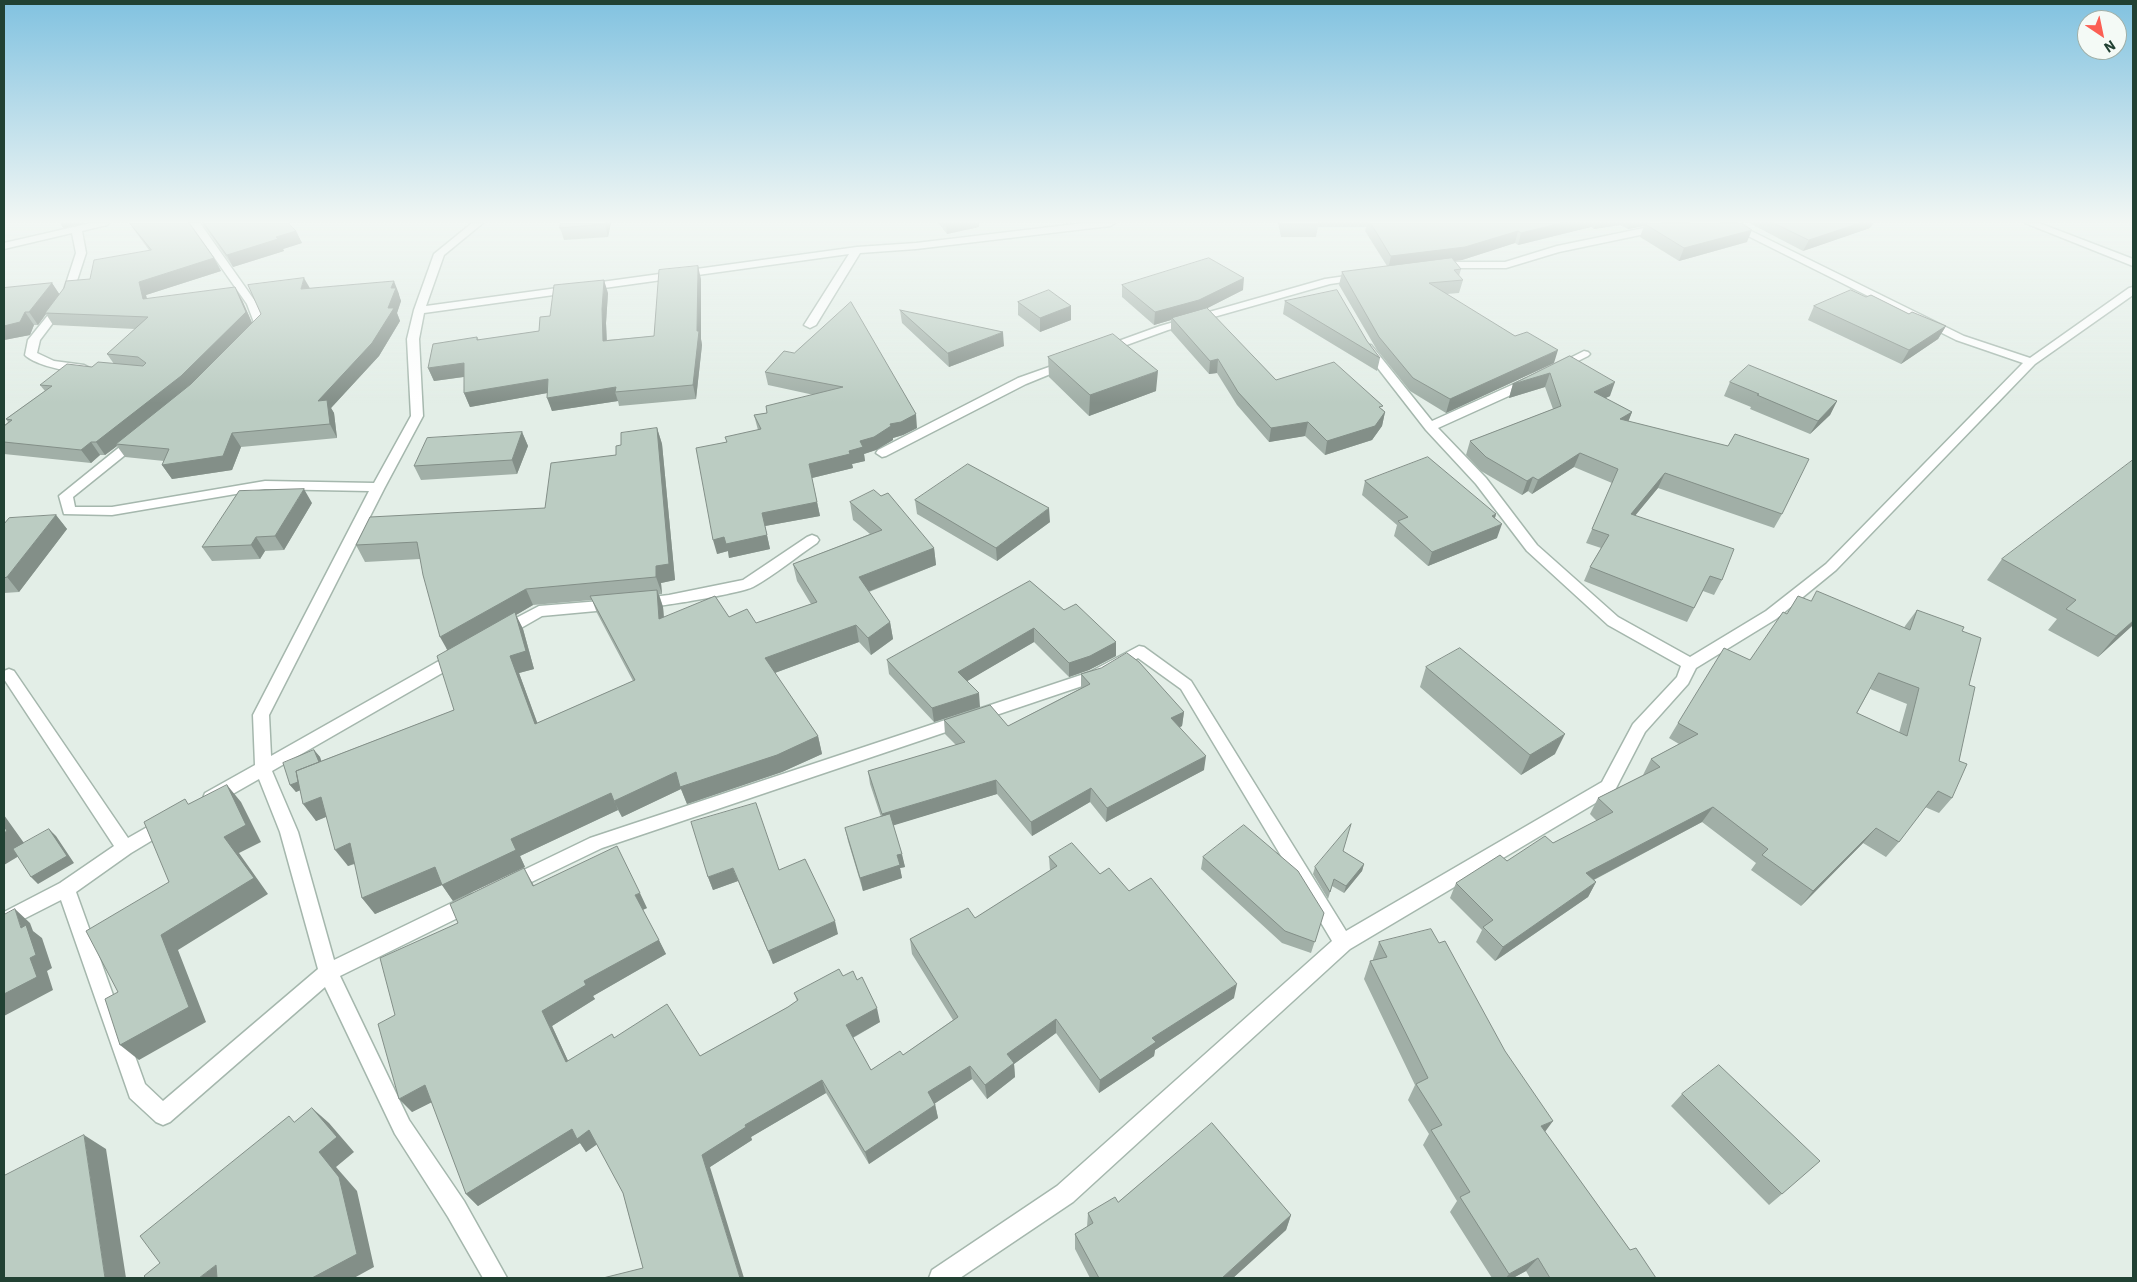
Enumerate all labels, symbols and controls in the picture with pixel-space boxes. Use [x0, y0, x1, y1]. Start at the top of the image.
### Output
north arrow [2077, 10, 2127, 60]
text: N [2101, 36, 2119, 57]

